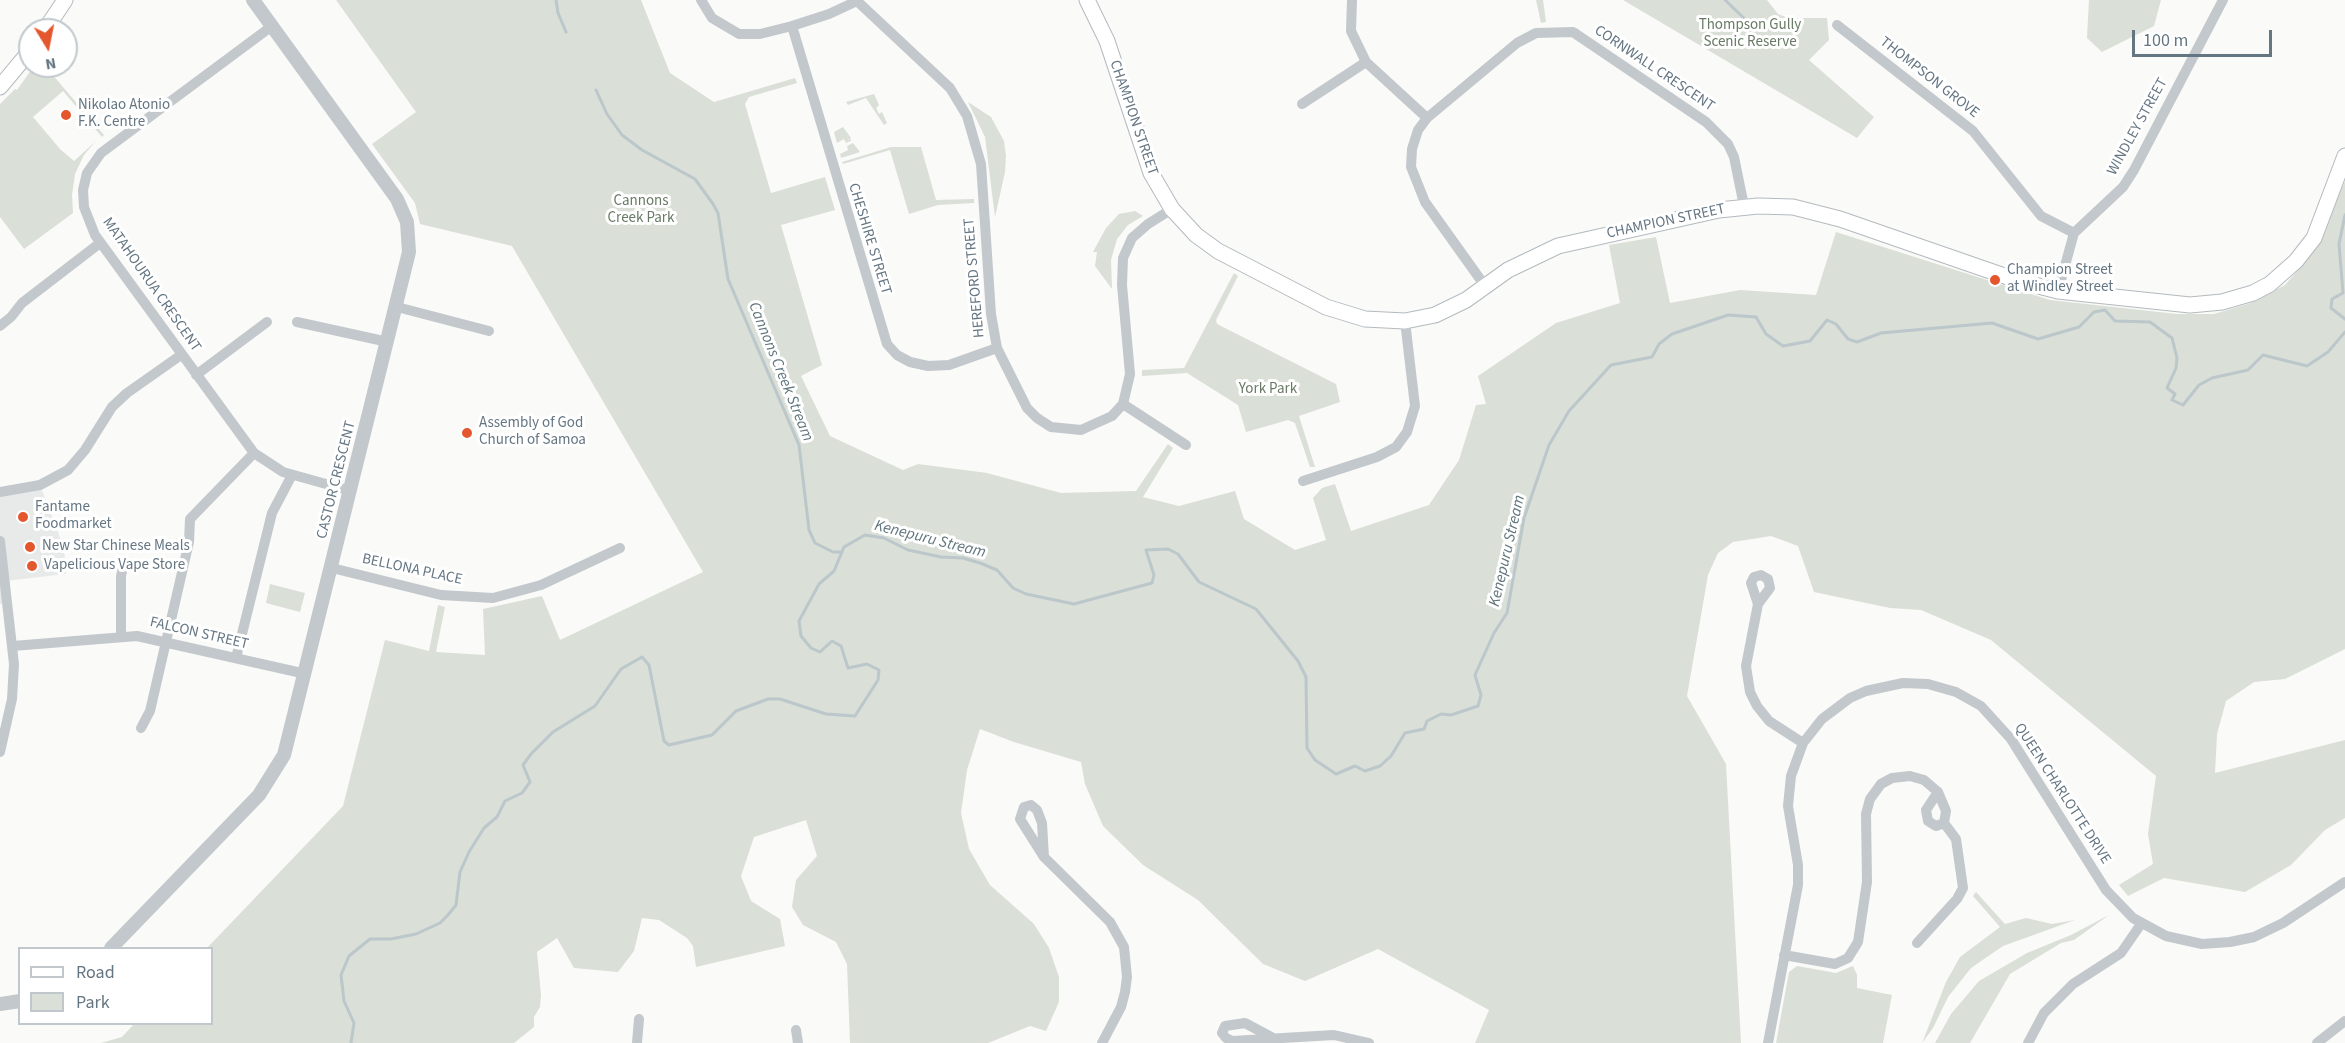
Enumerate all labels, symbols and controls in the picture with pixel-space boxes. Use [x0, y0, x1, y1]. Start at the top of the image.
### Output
park label: Thompson Gully Scenic Reserve [1699, 17, 1801, 52]
north arrow [18, 18, 78, 78]
scale bar [2135, 18, 2274, 56]
street label: CORNWALL CRESCENT [1590, 22, 1718, 116]
text: 100 m [2143, 28, 2188, 53]
street label: THOMPSON GROVE [1876, 34, 1982, 122]
text: N [44, 52, 58, 76]
street label: CHAMPION STREET [1105, 58, 1161, 178]
street label: WINDLEY STREET [2104, 75, 2172, 179]
place label: Nikolao Atonio F.K. Centre [78, 97, 170, 132]
marker: Nikolao Atonio F.K. Centre [59, 108, 73, 122]
street label: CHESHIRE STREET [844, 181, 894, 297]
park label: Cannons Creek Park [608, 193, 674, 228]
street label: CHAMPION STREET [1605, 201, 1727, 243]
street label: MATAHOURUA CRESCENT [98, 214, 204, 356]
street label: HEREFORD STREET [961, 217, 989, 339]
place label: Champion Street at Windley Street [2007, 262, 2113, 297]
marker: Champion Street at Windley Street [1988, 273, 2002, 287]
water label: Cannons Creek Stream [743, 300, 817, 444]
park label: York Park [1239, 381, 1297, 399]
place label: Assembly of God Church of Samoa [479, 415, 586, 450]
street label: CASTOR CRESCENT [314, 419, 360, 541]
marker: Assembly of God Church of Samoa [460, 426, 474, 440]
water label: Kenepuru Stream [1486, 493, 1530, 609]
place label: Fantame Foodmarket [35, 499, 112, 534]
marker: Fantame Foodmarket [16, 510, 30, 524]
water label: Kenepuru Stream [872, 517, 988, 563]
place label: New Star Chinese Meals [42, 538, 190, 556]
marker: New Star Chinese Meals [23, 540, 37, 554]
street label: BELLONA PLACE [360, 551, 464, 589]
place label: Vapelicious Vape Store [44, 557, 185, 575]
marker: Vapelicious Vape Store [25, 559, 39, 573]
street label: FALCON STREET [148, 614, 250, 654]
street label: QUEEN CHARLOTTE DRIVE [2010, 720, 2114, 868]
legend [18, 947, 213, 1025]
text: Road [76, 960, 115, 985]
text: Park [76, 990, 110, 1015]

